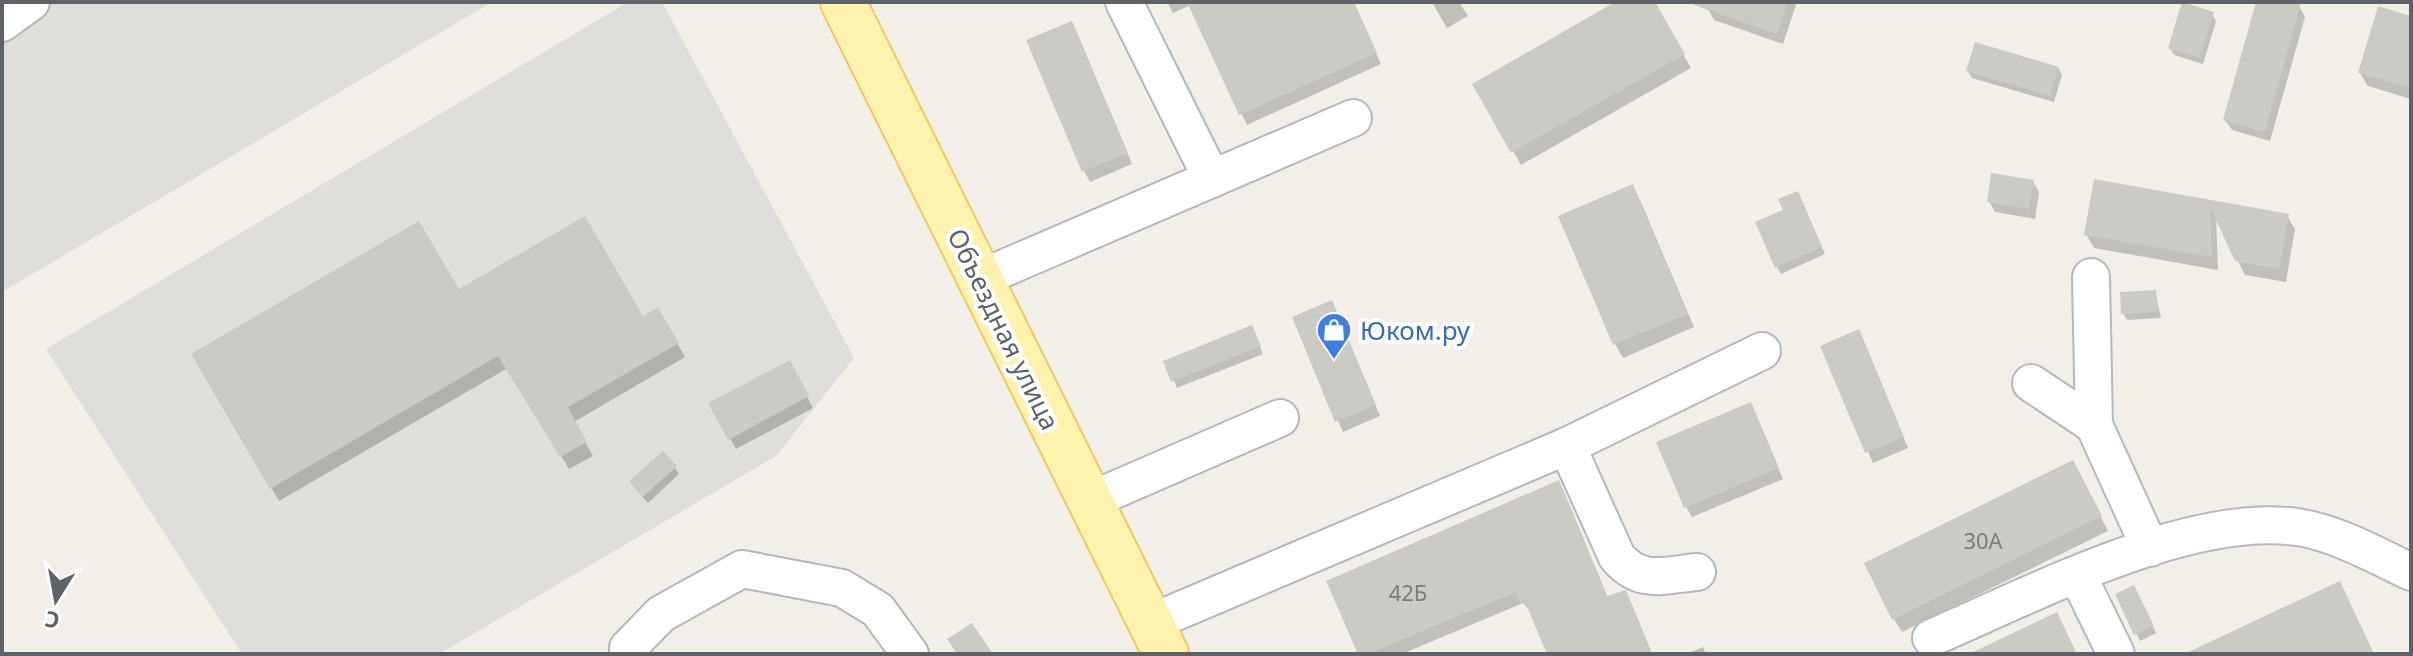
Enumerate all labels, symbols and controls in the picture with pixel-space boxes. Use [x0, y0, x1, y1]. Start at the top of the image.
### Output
street label: Объездная улица [940, 222, 1068, 436]
shop icon: Юком.ру [1315, 311, 1353, 361]
place label: Юком.ру [1360, 312, 1471, 348]
house number: 30А [1963, 525, 2004, 555]
north arrow [16, 560, 96, 640]
house number: 42Б [1389, 577, 1427, 607]
text: С [42, 605, 62, 637]

